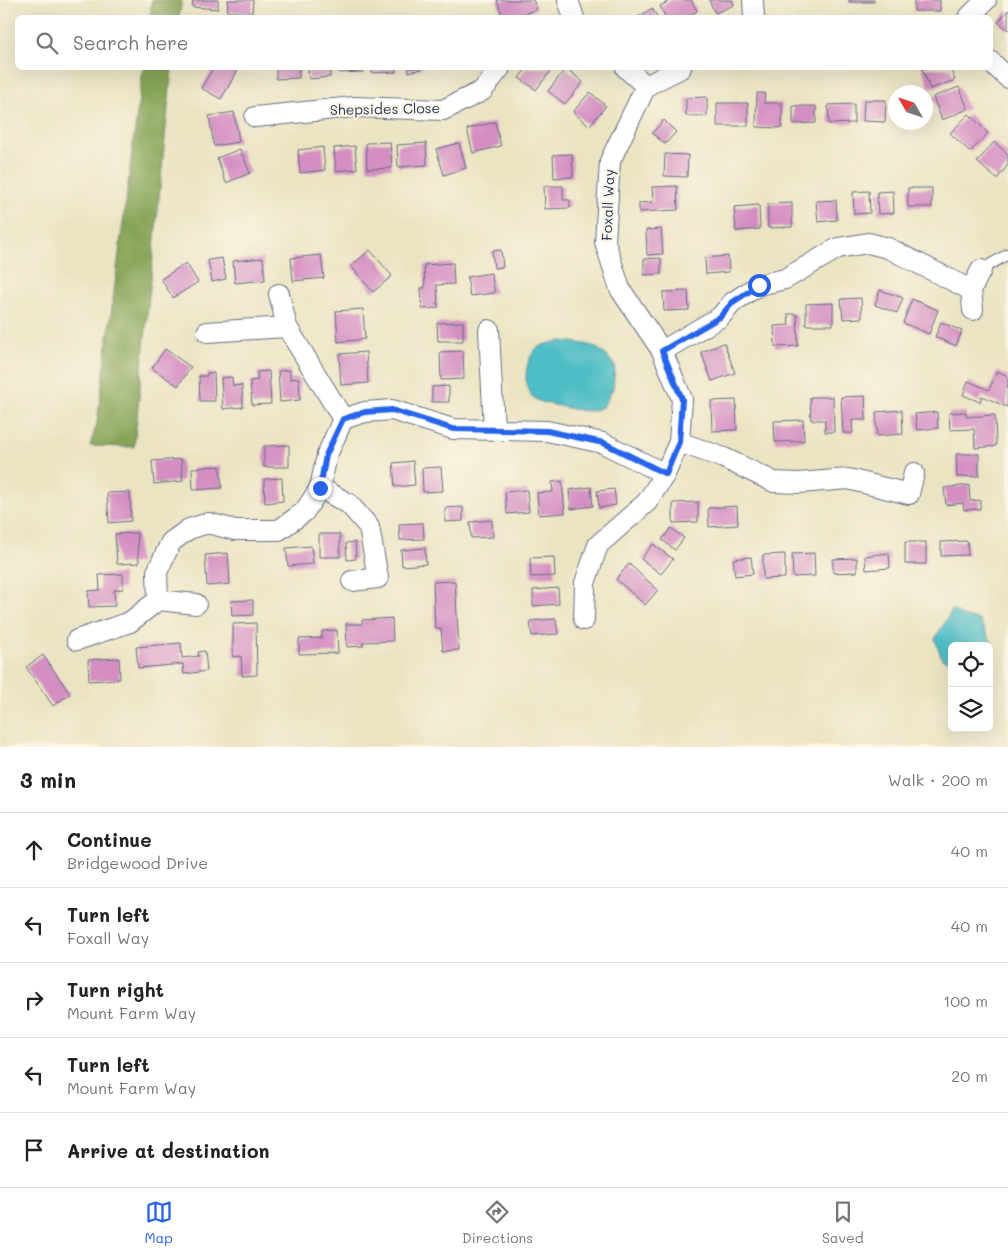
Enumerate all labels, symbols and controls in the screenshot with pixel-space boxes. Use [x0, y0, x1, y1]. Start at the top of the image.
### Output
search box [15, 15, 993, 70]
icon: search [33, 29, 61, 57]
text: Search here [73, 30, 189, 55]
north arrow [888, 85, 933, 130]
street label: Shepsides Close [330, 98, 440, 119]
street label: Foxall Way [597, 169, 618, 241]
route start [748, 274, 771, 297]
route end [309, 477, 332, 500]
map controls [948, 642, 993, 732]
button: locate [948, 642, 993, 687]
button: layers [948, 687, 993, 732]
text: 3 min [20, 766, 76, 793]
text: Walk · 200 m [888, 769, 988, 790]
text: Continue [67, 827, 152, 852]
icon: ahead [20, 836, 48, 864]
text: 40 m [951, 840, 988, 861]
text: Bridgewood Drive [67, 852, 208, 873]
text: Turn left [67, 902, 150, 927]
icon: left [20, 911, 48, 939]
text: 40 m [951, 915, 988, 936]
text: Foxall Way [67, 927, 149, 948]
text: Turn right [67, 977, 164, 1002]
icon: right [20, 986, 48, 1014]
text: 100 m [943, 990, 988, 1011]
text: Mount Farm Way [67, 1002, 196, 1023]
text: Turn left [67, 1052, 150, 1077]
icon: left [20, 1061, 48, 1089]
text: 20 m [951, 1065, 988, 1086]
text: Mount Farm Way [67, 1077, 196, 1098]
icon: arrive [20, 1136, 48, 1164]
text: Arrive at destination [67, 1138, 270, 1163]
tab: Map [144, 1198, 173, 1247]
tab: Directions [462, 1198, 533, 1247]
tab: Saved [822, 1198, 864, 1247]

